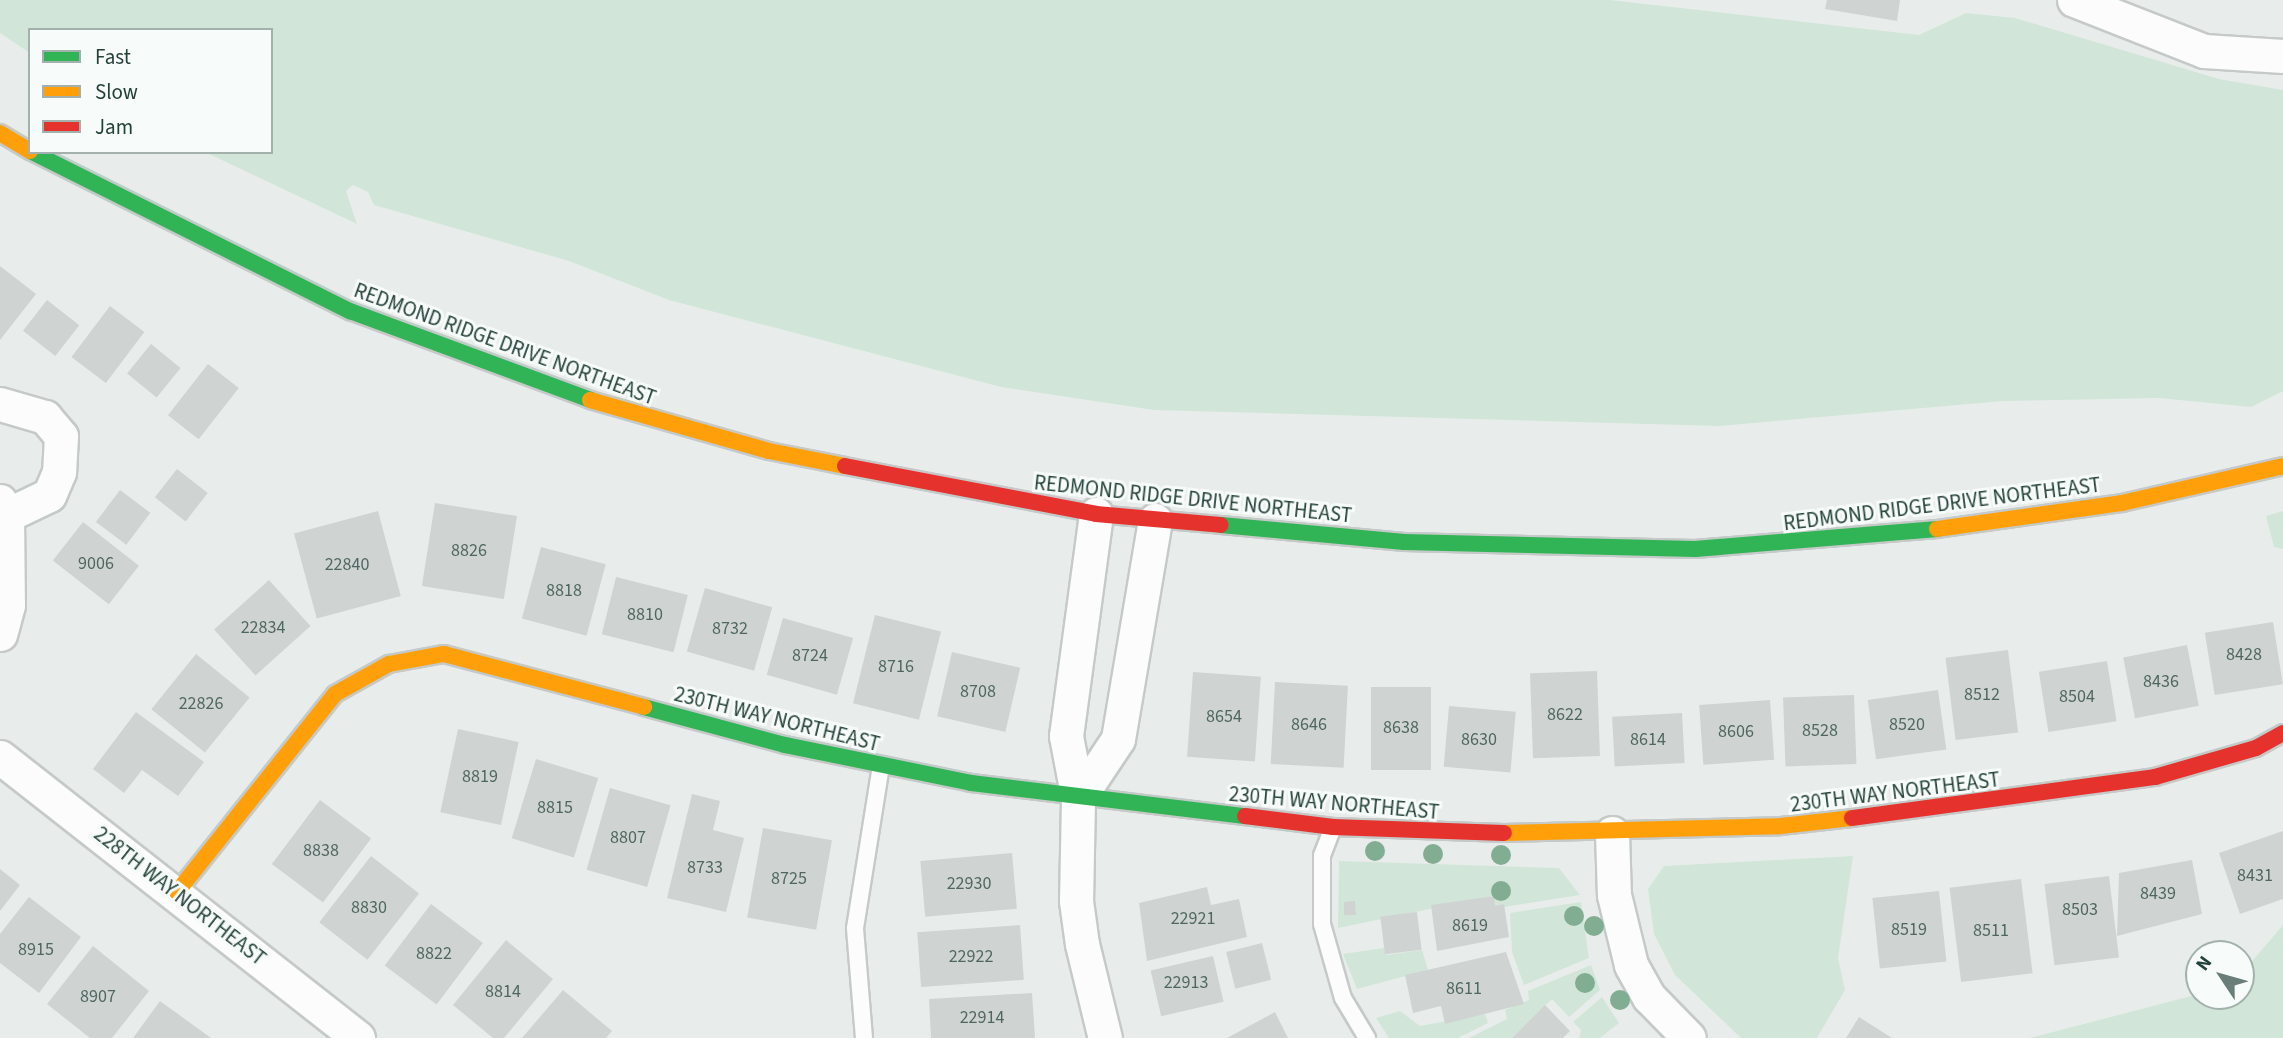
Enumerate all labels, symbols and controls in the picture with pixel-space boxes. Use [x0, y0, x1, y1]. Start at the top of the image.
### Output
legend [28, 28, 273, 154]
text: Fast [95, 42, 131, 72]
text: Slow [95, 77, 138, 107]
text: Jam [95, 112, 133, 142]
street label: REDMOND RIDGE DRIVE NORTHEAST [351, 278, 659, 410]
street label: REDMOND RIDGE DRIVE NORTHEAST [1033, 470, 1353, 528]
street label: REDMOND RIDGE DRIVE NORTHEAST [1782, 472, 2102, 536]
house number: 8826 [451, 540, 487, 562]
house number: 9006 [78, 553, 114, 575]
house number: 22840 [325, 554, 369, 576]
house number: 8818 [546, 580, 582, 602]
house number: 8810 [627, 604, 663, 626]
house number: 22834 [241, 617, 285, 639]
house number: 8732 [712, 618, 748, 640]
house number: 8428 [2226, 644, 2262, 666]
house number: 8724 [792, 645, 828, 667]
house number: 8716 [878, 656, 914, 678]
house number: 8436 [2143, 671, 2179, 693]
street label: 230TH WAY NORTHEAST [672, 681, 882, 757]
house number: 8708 [960, 681, 996, 703]
house number: 8512 [1964, 684, 2000, 706]
house number: 8504 [2059, 686, 2095, 708]
house number: 22826 [179, 693, 223, 715]
house number: 8622 [1547, 704, 1583, 726]
house number: 8654 [1206, 706, 1242, 728]
house number: 8646 [1291, 714, 1327, 736]
house number: 8520 [1889, 714, 1925, 736]
house number: 8638 [1383, 717, 1419, 739]
house number: 8528 [1802, 720, 1838, 742]
house number: 8606 [1718, 721, 1754, 743]
house number: 8630 [1461, 729, 1497, 751]
house number: 8614 [1630, 729, 1666, 751]
house number: 8819 [462, 766, 498, 788]
street label: 230TH WAY NORTHEAST [1789, 767, 2001, 817]
street label: 230TH WAY NORTHEAST [1228, 781, 1440, 825]
house number: 8815 [537, 797, 573, 819]
street label: 228TH WAY NORTHEAST [89, 821, 271, 971]
house number: 8807 [610, 827, 646, 849]
house number: 8838 [303, 840, 339, 862]
house number: 8733 [687, 857, 723, 879]
house number: 8431 [2237, 865, 2273, 887]
house number: 8725 [771, 868, 807, 890]
house number: 22930 [947, 873, 991, 895]
house number: 8439 [2140, 883, 2176, 905]
house number: 8830 [351, 897, 387, 919]
house number: 8503 [2062, 899, 2098, 921]
house number: 22921 [1171, 908, 1215, 930]
house number: 8619 [1452, 915, 1488, 937]
house number: 8519 [1891, 919, 1927, 941]
house number: 8511 [1973, 920, 2009, 942]
house number: 8915 [18, 939, 54, 961]
north arrow [2185, 940, 2255, 1010]
house number: 8822 [416, 943, 452, 965]
house number: 22922 [949, 946, 993, 968]
text: N [2190, 950, 2219, 977]
house number: 22913 [1164, 972, 1208, 994]
house number: 8611 [1446, 978, 1482, 1000]
house number: 8814 [485, 981, 521, 1003]
house number: 8907 [80, 986, 116, 1008]
house number: 22914 [960, 1007, 1004, 1029]

